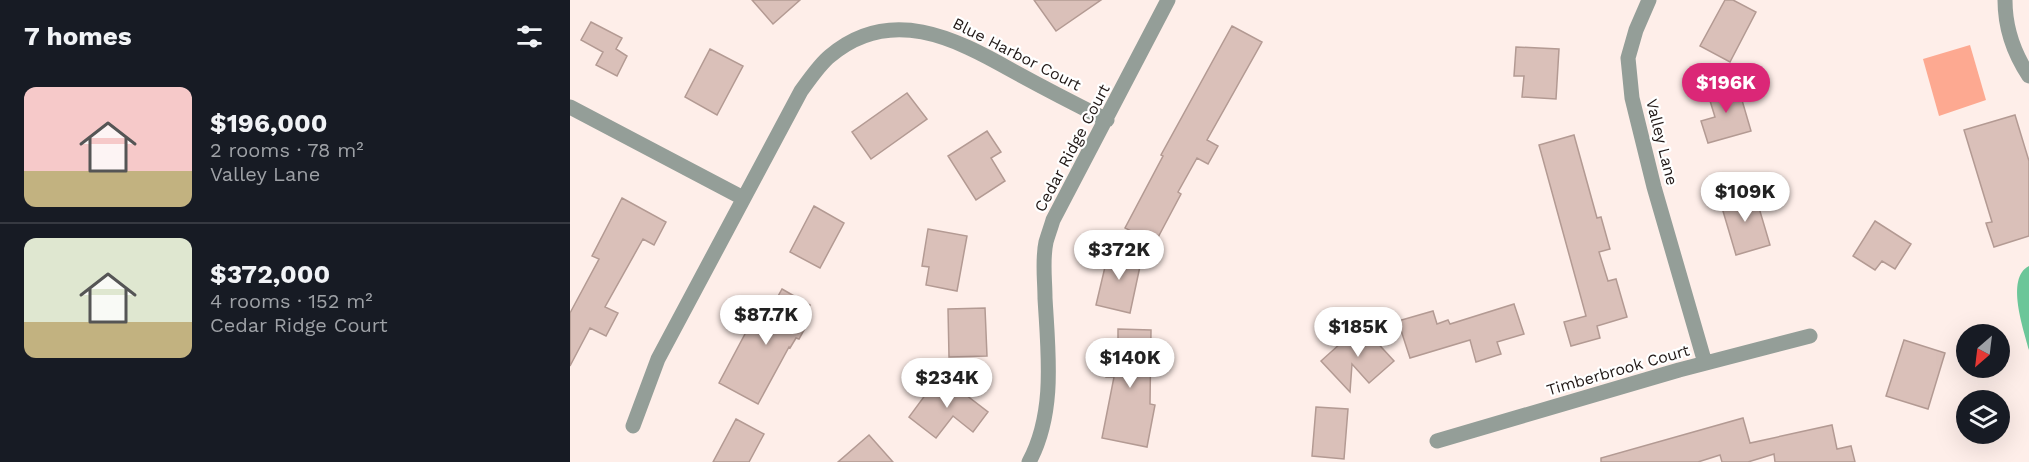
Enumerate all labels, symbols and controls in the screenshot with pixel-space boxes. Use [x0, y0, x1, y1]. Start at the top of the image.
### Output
street label: Blue Harbor Court [950, 13, 1085, 95]
icon: filters [513, 20, 546, 53]
text: 7 homes [24, 21, 132, 51]
pin: $196K [1684, 63, 1768, 114]
text: $196K [1696, 70, 1756, 94]
street label: Cedar Ridge Court [1030, 81, 1114, 215]
street label: Valley Lane [1642, 97, 1682, 187]
text: $196,000 [210, 108, 327, 138]
icon: home [72, 111, 144, 183]
text: 2 rooms · 78 m² [210, 138, 364, 162]
text: Valley Lane [210, 162, 320, 186]
pin: $109K [1703, 172, 1787, 223]
text: $109K [1715, 179, 1775, 203]
pin: $372K [1077, 230, 1161, 281]
text: $372K [1088, 237, 1150, 261]
text: $372,000 [210, 259, 330, 289]
icon: home [72, 262, 144, 334]
text: 4 rooms · 152 m² [210, 289, 373, 313]
pin: $87.7K [717, 295, 815, 346]
text: $87.7K [734, 302, 798, 326]
pin: $185K [1316, 307, 1400, 358]
text: Cedar Ridge Court [210, 313, 388, 337]
text: $185K [1328, 314, 1388, 338]
north arrow [1956, 324, 2010, 378]
map controls [1956, 324, 2010, 444]
pin: $140K [1088, 338, 1172, 389]
street label: Timberbrook Court [1544, 340, 1692, 399]
text: $140K [1099, 345, 1161, 369]
pin: $234K [905, 358, 989, 409]
text: $234K [915, 365, 979, 389]
button: layers [1956, 390, 2010, 444]

